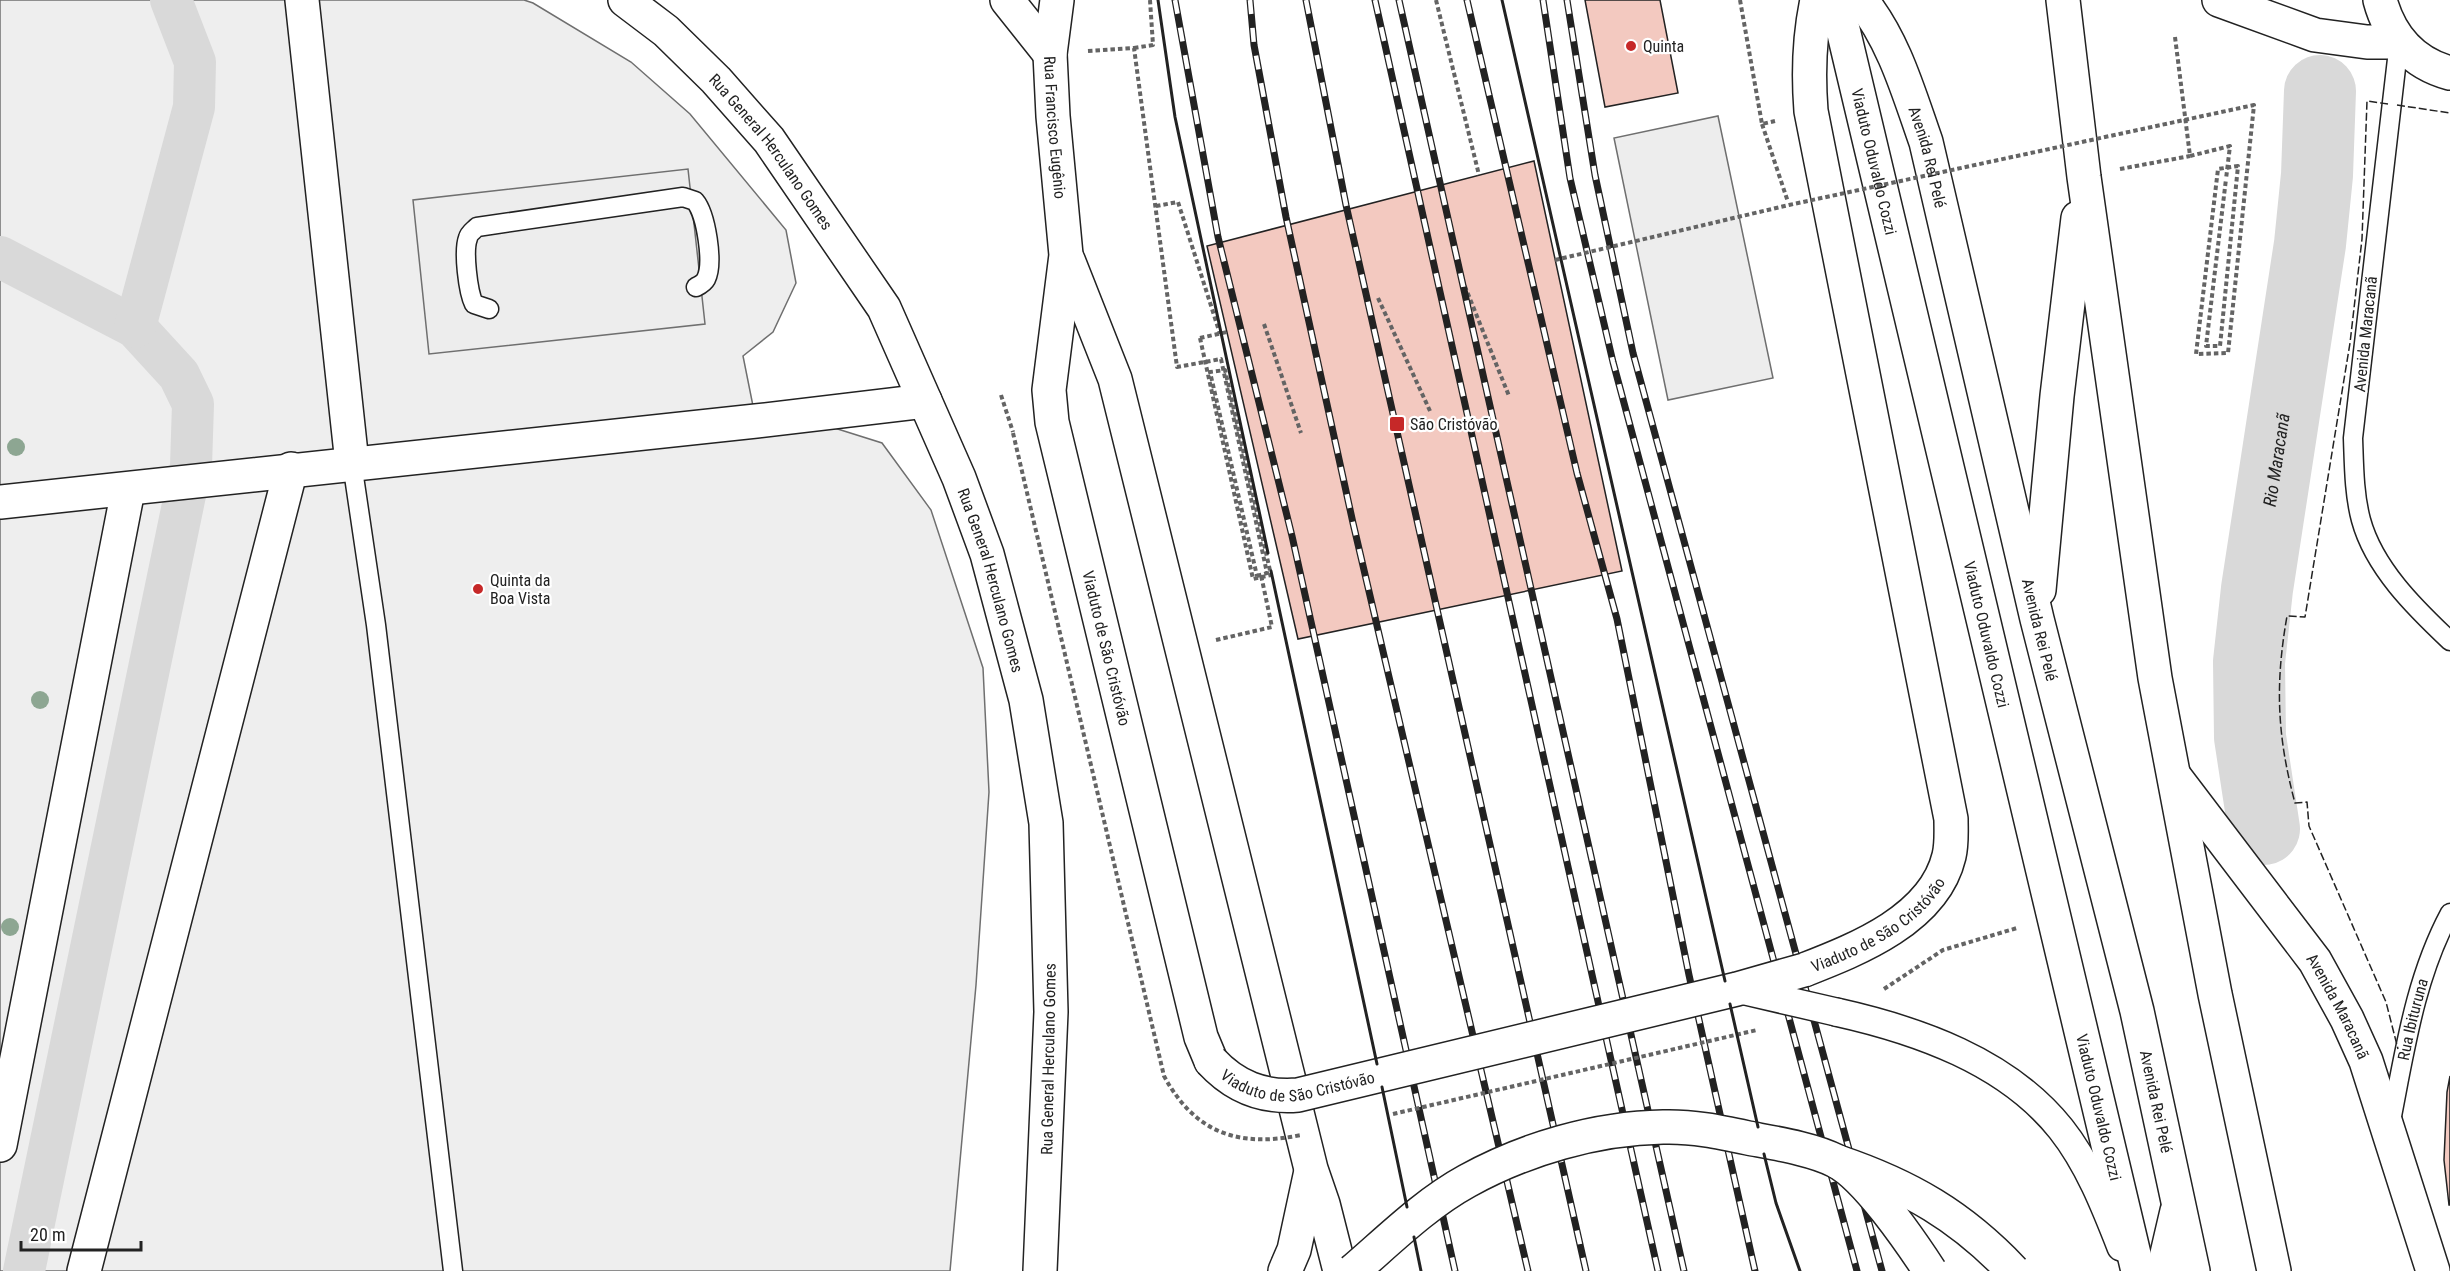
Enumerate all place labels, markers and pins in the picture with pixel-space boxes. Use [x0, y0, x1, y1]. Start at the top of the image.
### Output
place label: Quinta [1643, 37, 1684, 56]
marker: Quinta [1624, 39, 1638, 53]
marker: São Cristóvão [1388, 415, 1406, 433]
place label: São Cristóvão [1410, 415, 1498, 434]
place label: Quinta da Boa Vista [490, 571, 550, 608]
marker: Quinta da Boa Vista [471, 582, 485, 596]

